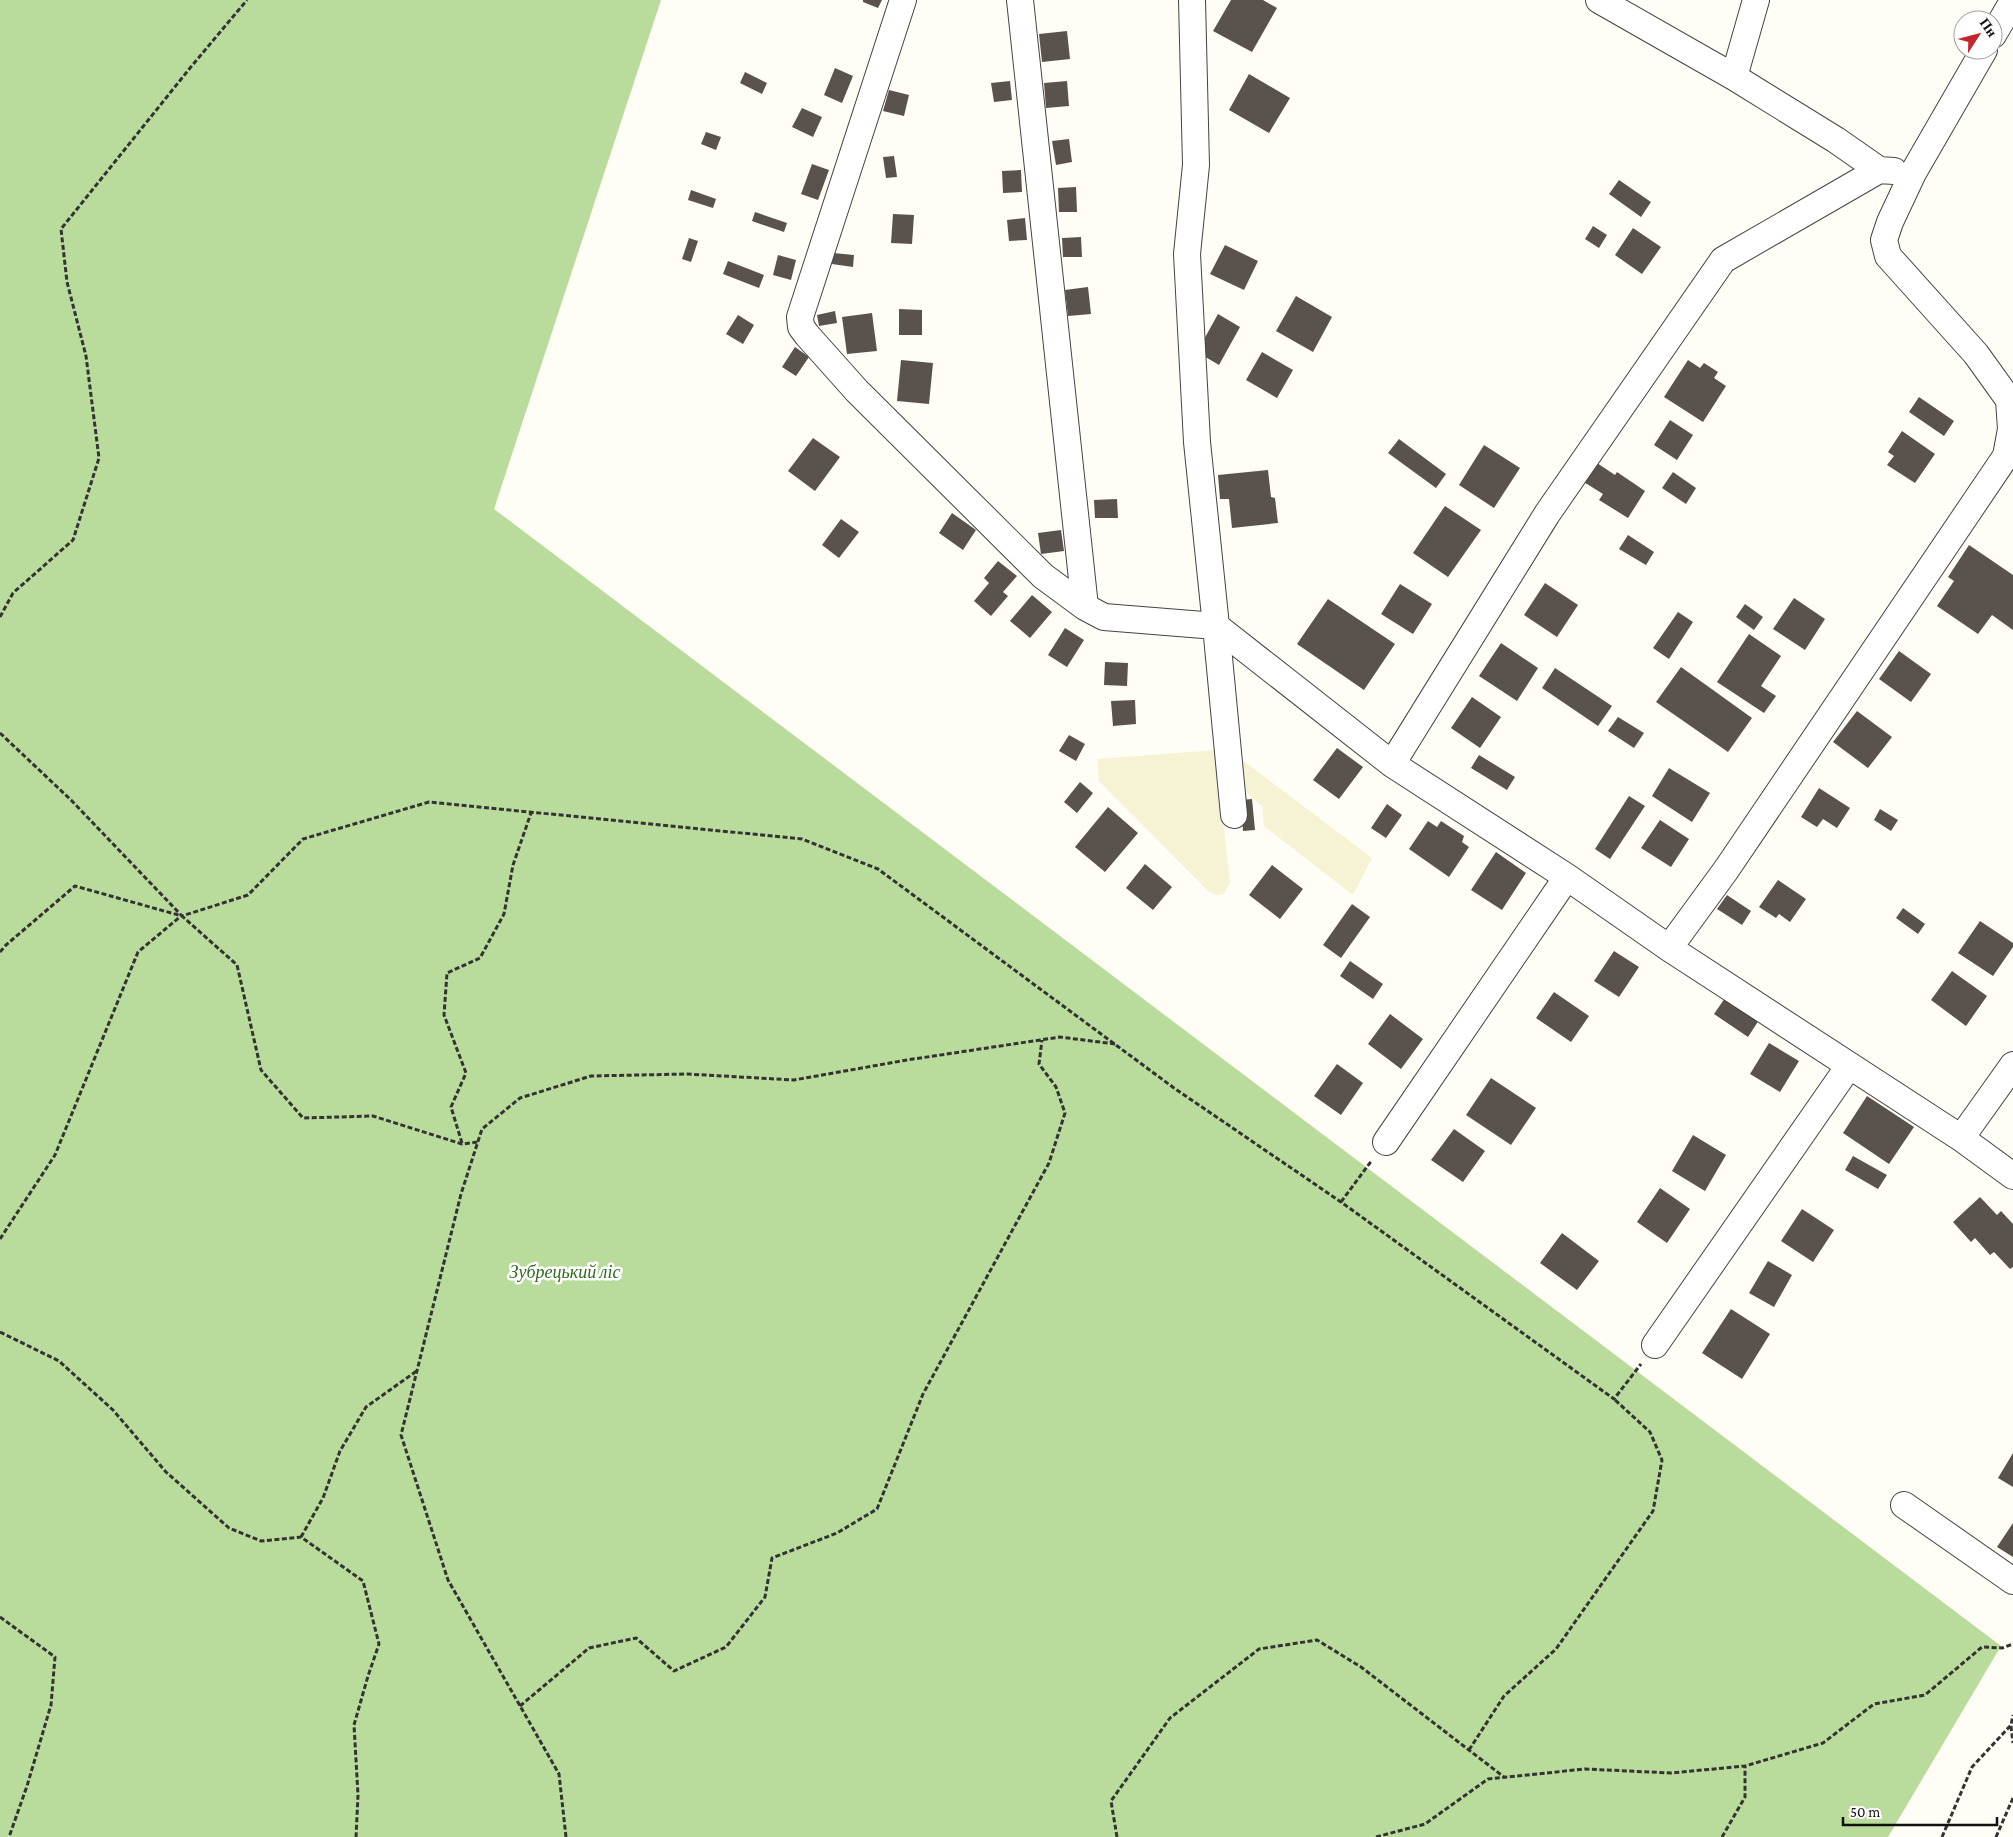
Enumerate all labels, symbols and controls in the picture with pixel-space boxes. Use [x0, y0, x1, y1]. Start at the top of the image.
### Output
north arrow [1953, 10, 2003, 60]
text: Пн [1976, 15, 2001, 40]
park label: Зубрецький ліс [510, 1262, 620, 1282]
scale bar [1843, 1794, 1997, 1826]
text: 50 m [1850, 1804, 1880, 1820]

